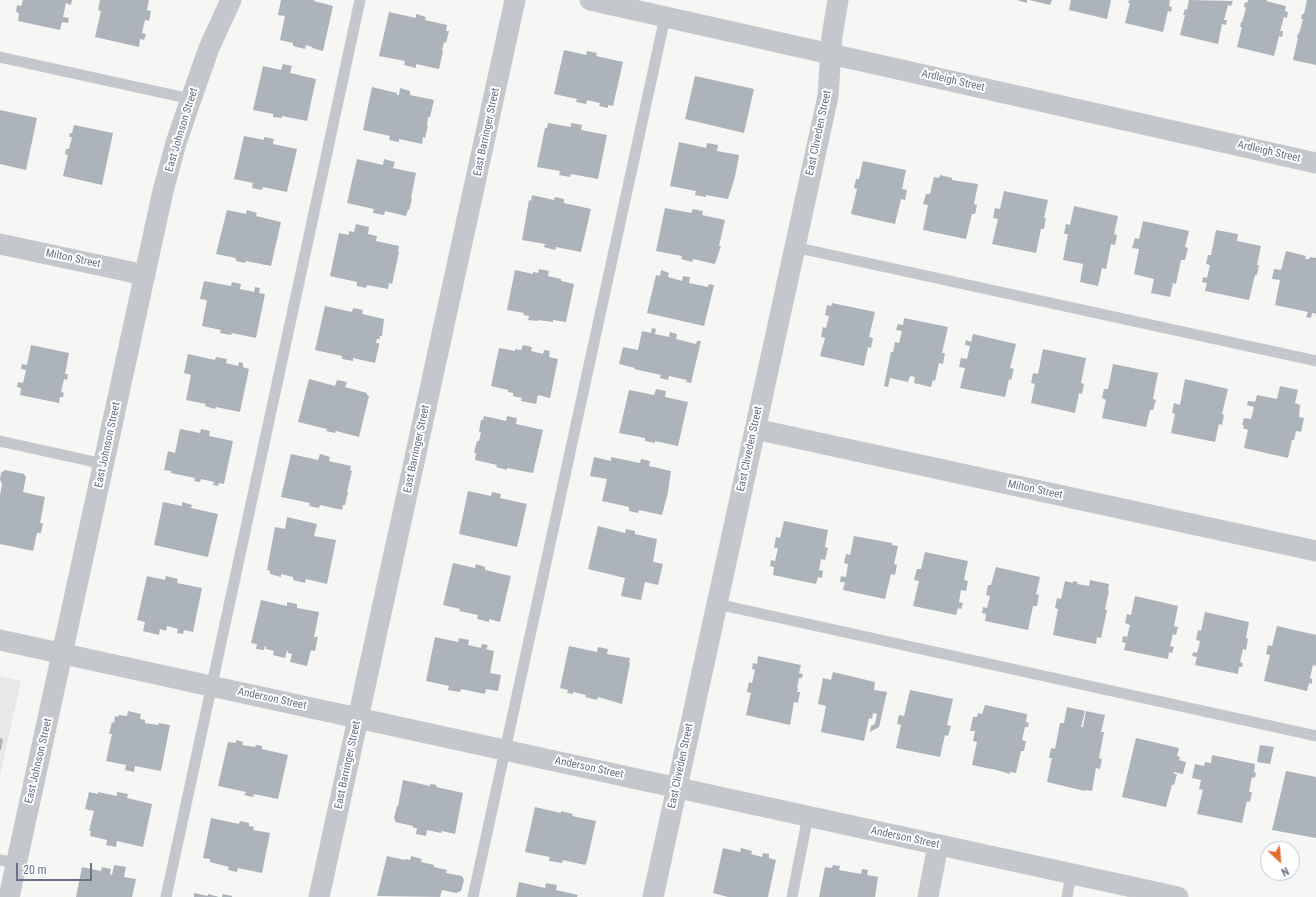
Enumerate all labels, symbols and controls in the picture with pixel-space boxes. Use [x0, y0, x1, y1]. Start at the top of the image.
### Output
street label: Ardleigh Street [920, 67, 986, 95]
street label: East Johnson Street [163, 86, 201, 174]
street label: East Barringer Street [471, 87, 503, 177]
street label: East Cliveden Street [804, 89, 834, 177]
street label: Ardleigh Street [1236, 138, 1302, 166]
street label: Milton Street [44, 247, 102, 271]
street label: East Johnson Street [92, 401, 124, 489]
street label: East Barringer Street [401, 404, 433, 494]
street label: East Cliveden Street [735, 405, 765, 493]
street label: Milton Street [1006, 478, 1064, 502]
street label: Anderson Street [236, 685, 308, 713]
street label: East Johnson Street [23, 717, 55, 805]
street label: East Barringer Street [332, 720, 364, 810]
street label: East Cliveden Street [666, 722, 696, 810]
street label: Anderson Street [553, 754, 625, 782]
street label: Anderson Street [869, 824, 941, 852]
north arrow [1260, 841, 1300, 881]
scale bar [18, 855, 94, 881]
text: 20 m [23, 863, 47, 877]
text: N [1279, 864, 1291, 879]

